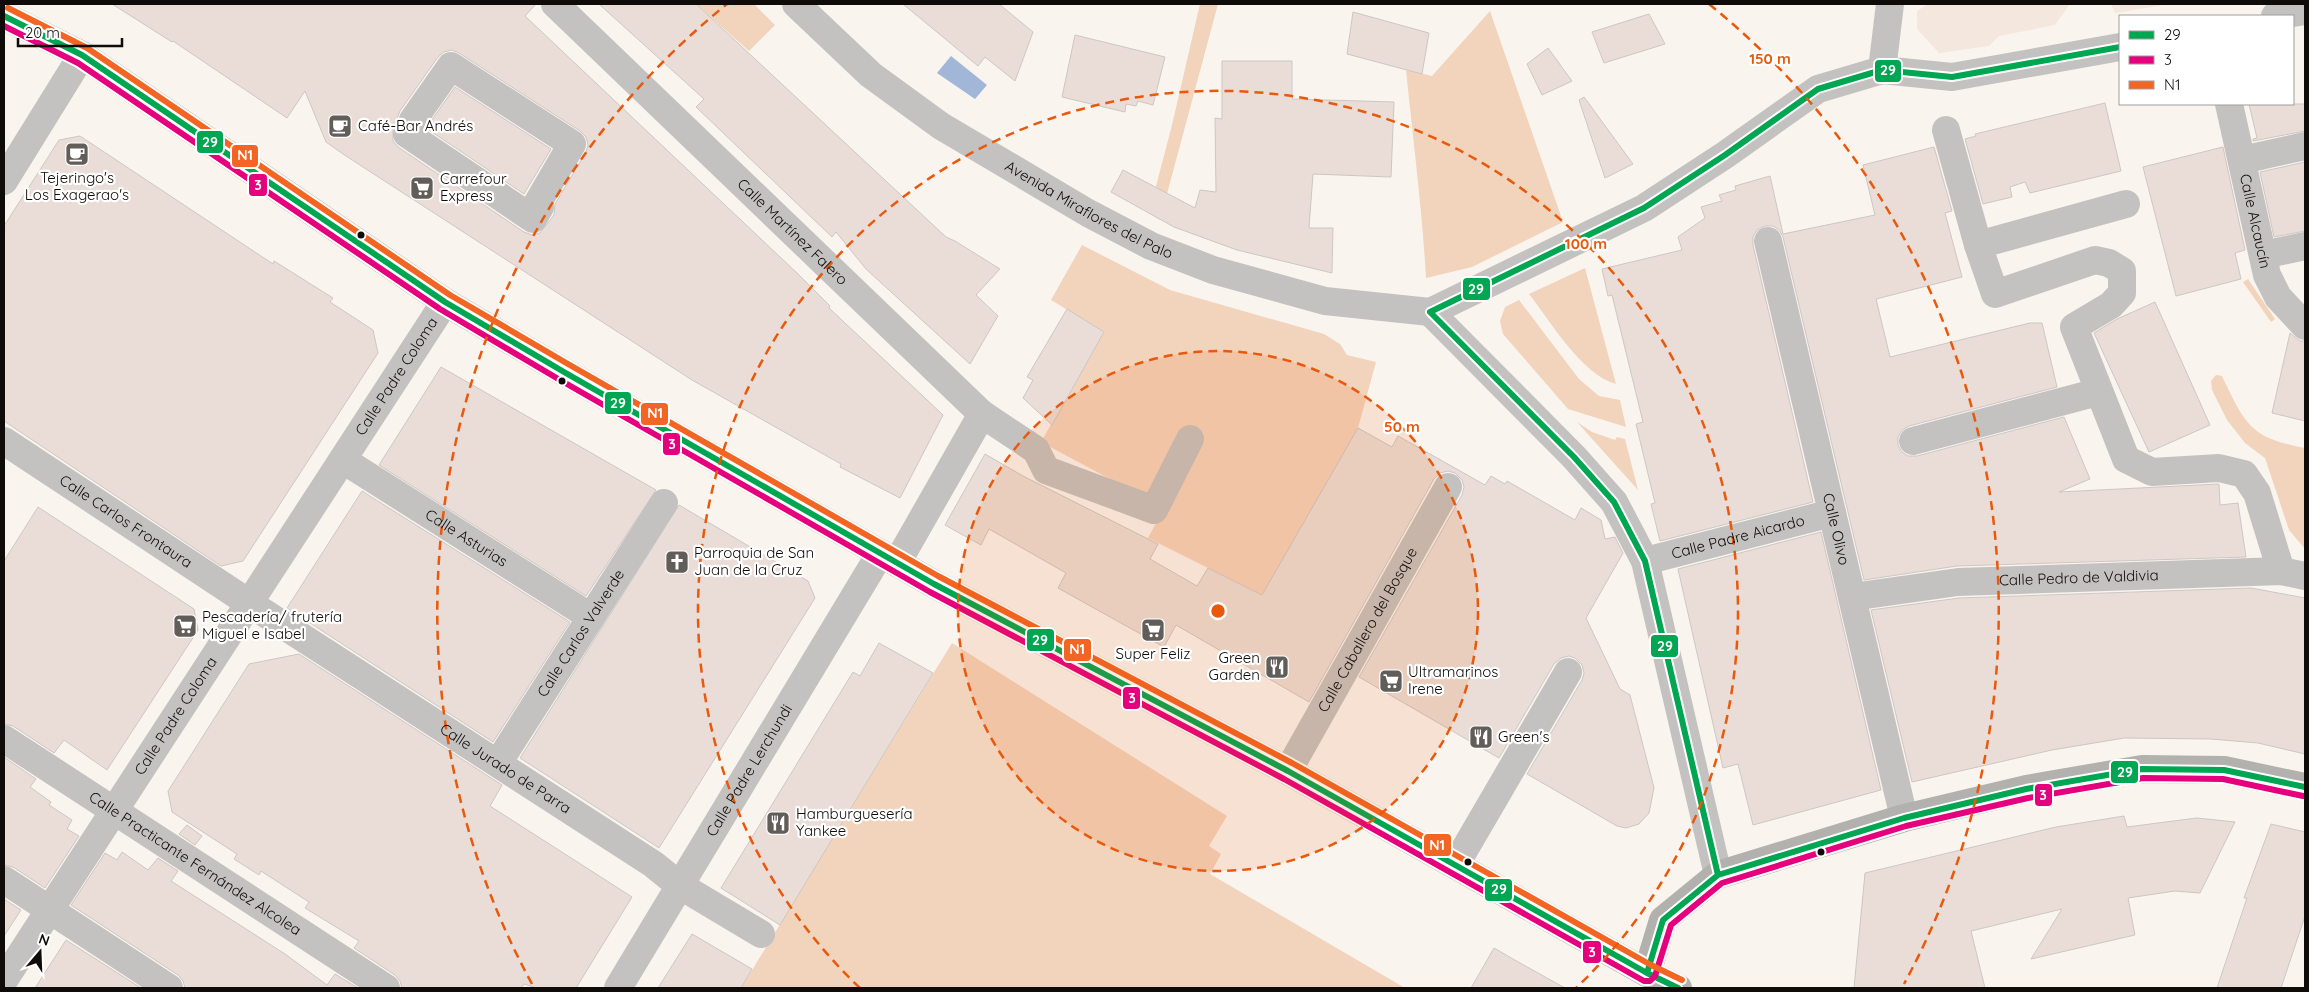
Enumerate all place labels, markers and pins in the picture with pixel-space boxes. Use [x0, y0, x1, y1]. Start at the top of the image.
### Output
cafe icon: Café-Bar Andrés [327, 113, 353, 139]
place label: Café-Bar Andrés [358, 116, 473, 135]
cafe icon: Tejeringo's Los Exagerao's [64, 141, 90, 167]
place label: Tejeringo's Los Exagerao's [25, 168, 129, 204]
place label: Carrefour Express [440, 169, 507, 205]
supermarket icon: Carrefour Express [409, 175, 435, 201]
unlabelled marker [356, 230, 366, 240]
unlabelled marker [557, 376, 567, 386]
place label: Parroquia de San Juan de la Cruz [694, 543, 814, 579]
church icon: Parroquia de San Juan de la Cruz [664, 549, 690, 575]
centre of rings [1209, 602, 1227, 620]
place label: Pescadería/ frutería Miguel e Isabel [202, 607, 342, 643]
supermarket icon: Pescadería/ frutería Miguel e Isabel [172, 613, 198, 639]
supermarket icon: Super Feliz [1140, 617, 1166, 643]
place label: Super Feliz [1116, 644, 1191, 663]
place label: Green Garden [1209, 648, 1260, 684]
restaurant icon: Green Garden [1264, 654, 1290, 680]
place label: Ultramarinos Irene [1408, 662, 1498, 698]
supermarket icon: Ultramarinos Irene [1378, 668, 1404, 694]
restaurant icon: Green's [1468, 724, 1494, 750]
place label: Green's [1498, 727, 1549, 746]
place label: Hamburguesería Yankee [796, 804, 913, 840]
restaurant icon: Hamburguesería Yankee [765, 810, 791, 836]
unlabelled marker [1816, 847, 1826, 857]
unlabelled marker [1463, 857, 1473, 867]

